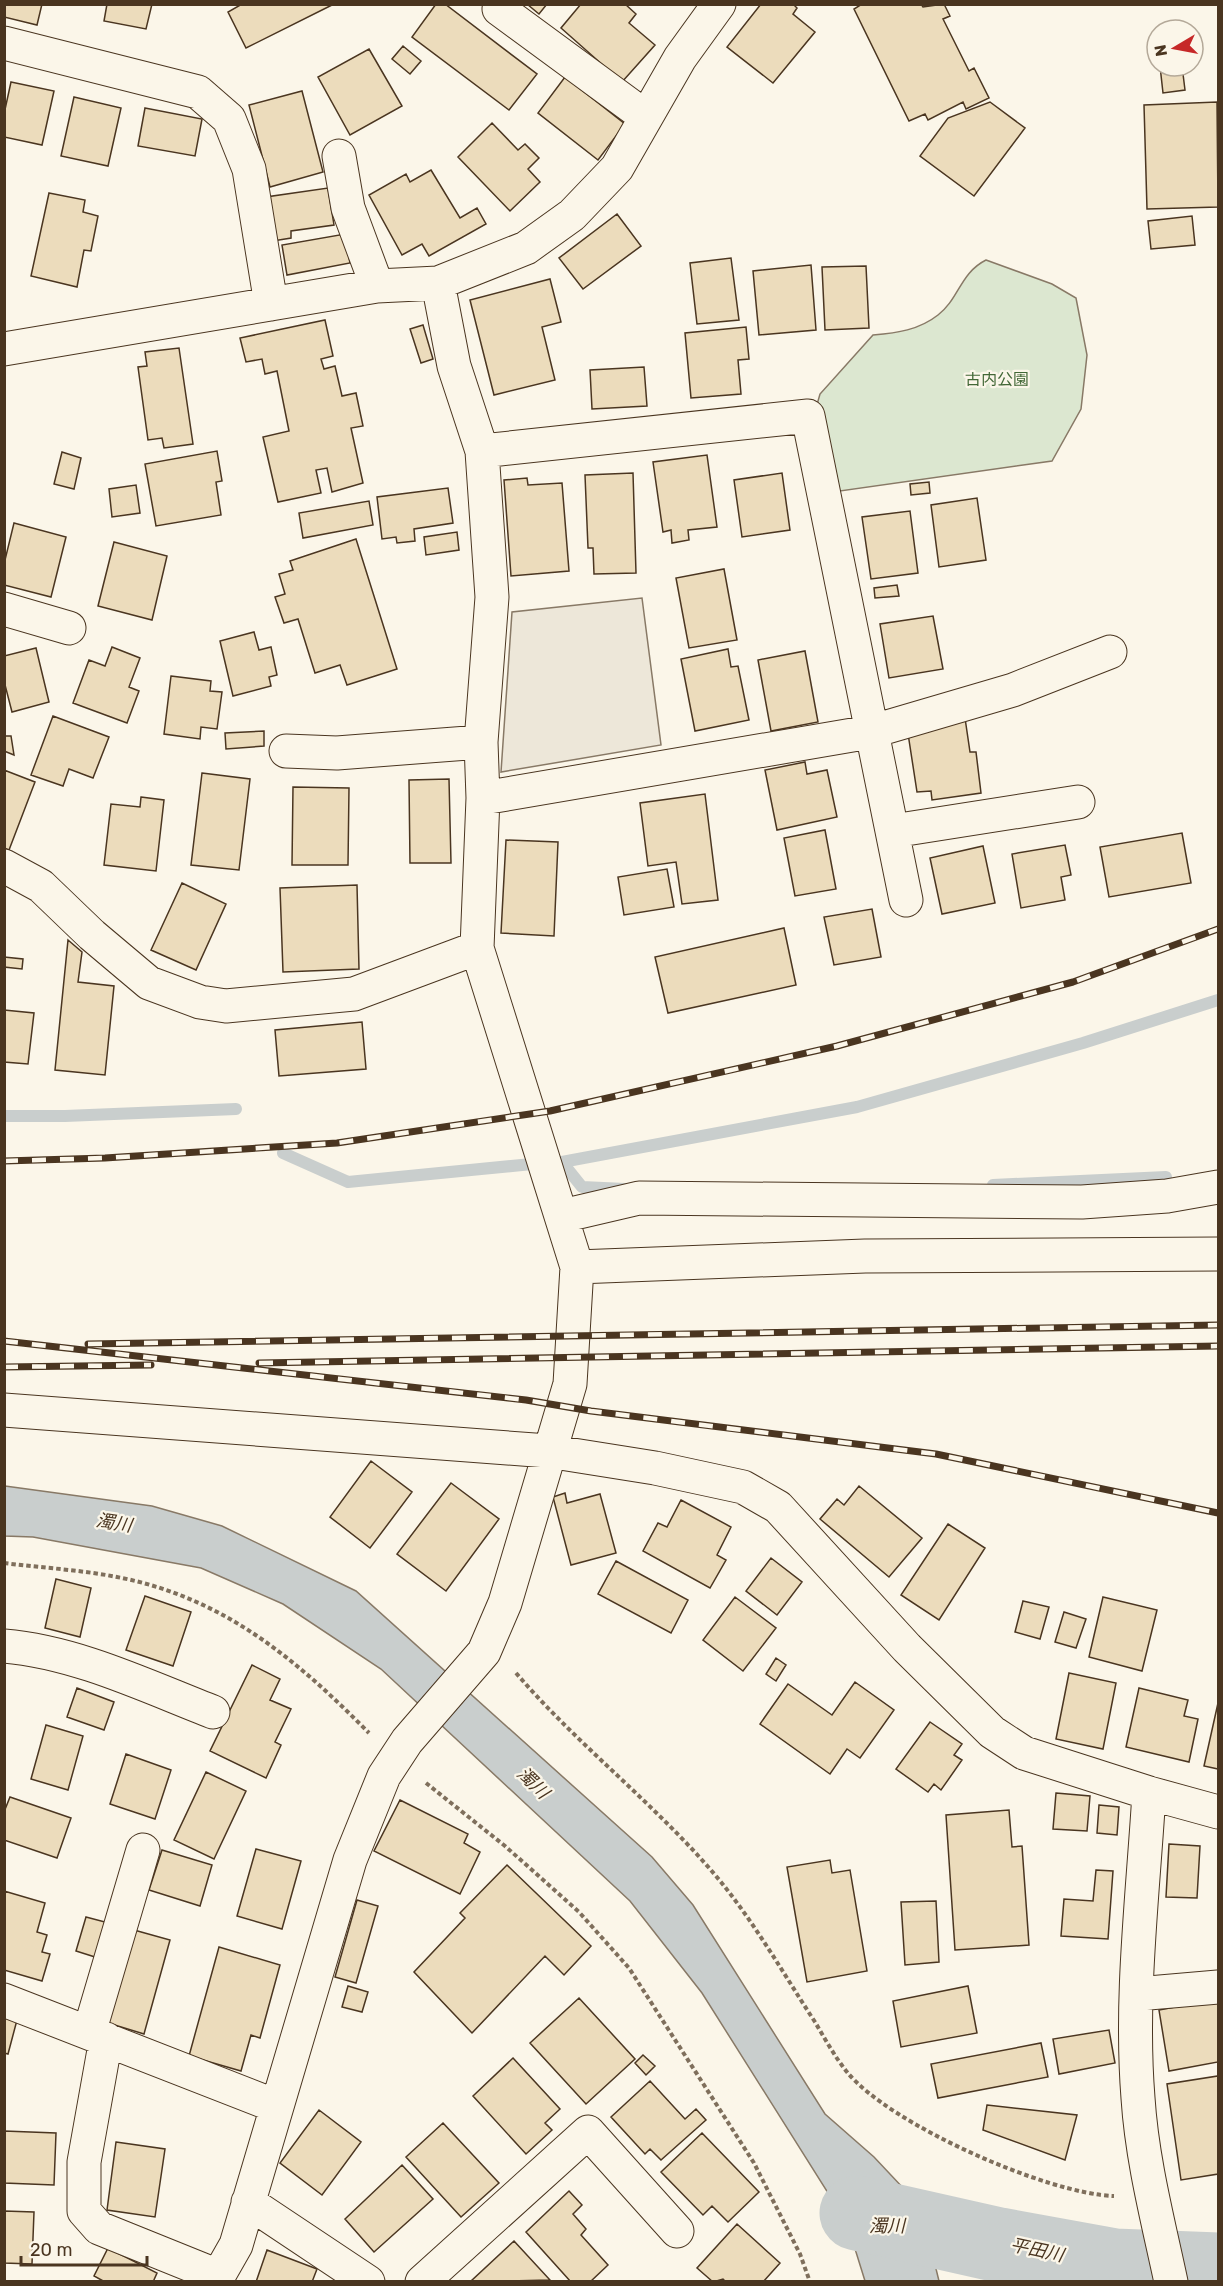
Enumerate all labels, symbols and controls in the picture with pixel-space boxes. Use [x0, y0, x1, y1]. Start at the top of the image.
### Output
north arrow [1145, 18, 1205, 78]
text: N [1150, 43, 1171, 58]
park label: 古内公園 [965, 370, 1029, 389]
water label: 濁川 [95, 1509, 135, 1537]
water label: 濁川 [512, 1763, 555, 1805]
water label: 濁川 [869, 2215, 907, 2237]
scale bar [21, 2229, 147, 2267]
water label: 平田川 [1008, 2234, 1068, 2267]
text: 20 m [30, 2239, 72, 2261]

